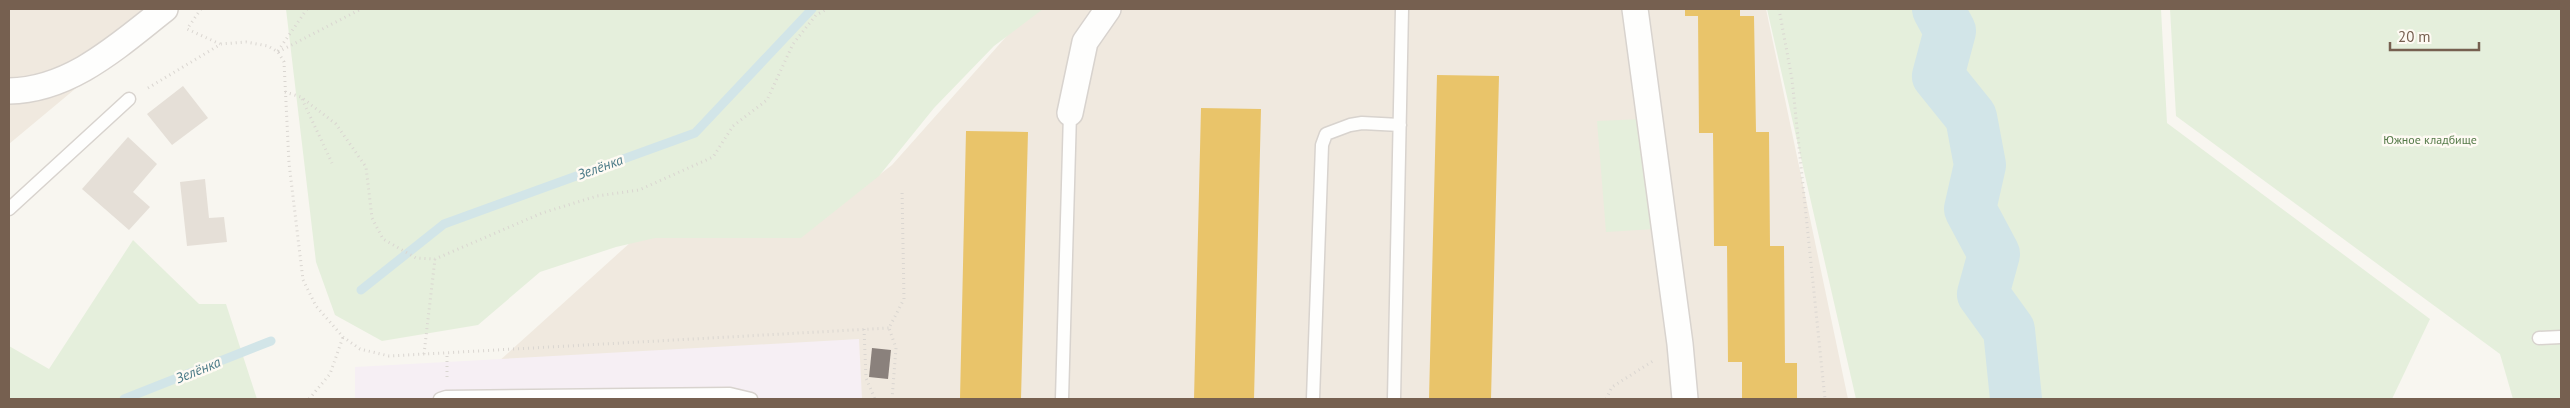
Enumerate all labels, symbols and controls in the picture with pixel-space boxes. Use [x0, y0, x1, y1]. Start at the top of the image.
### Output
scale bar [2390, 20, 2479, 52]
text: 20 m [2398, 27, 2431, 46]
park label: Южное кладбище [2383, 132, 2477, 147]
water label: Зелёнка [575, 150, 625, 184]
water label: Зелёнка [173, 353, 223, 387]

